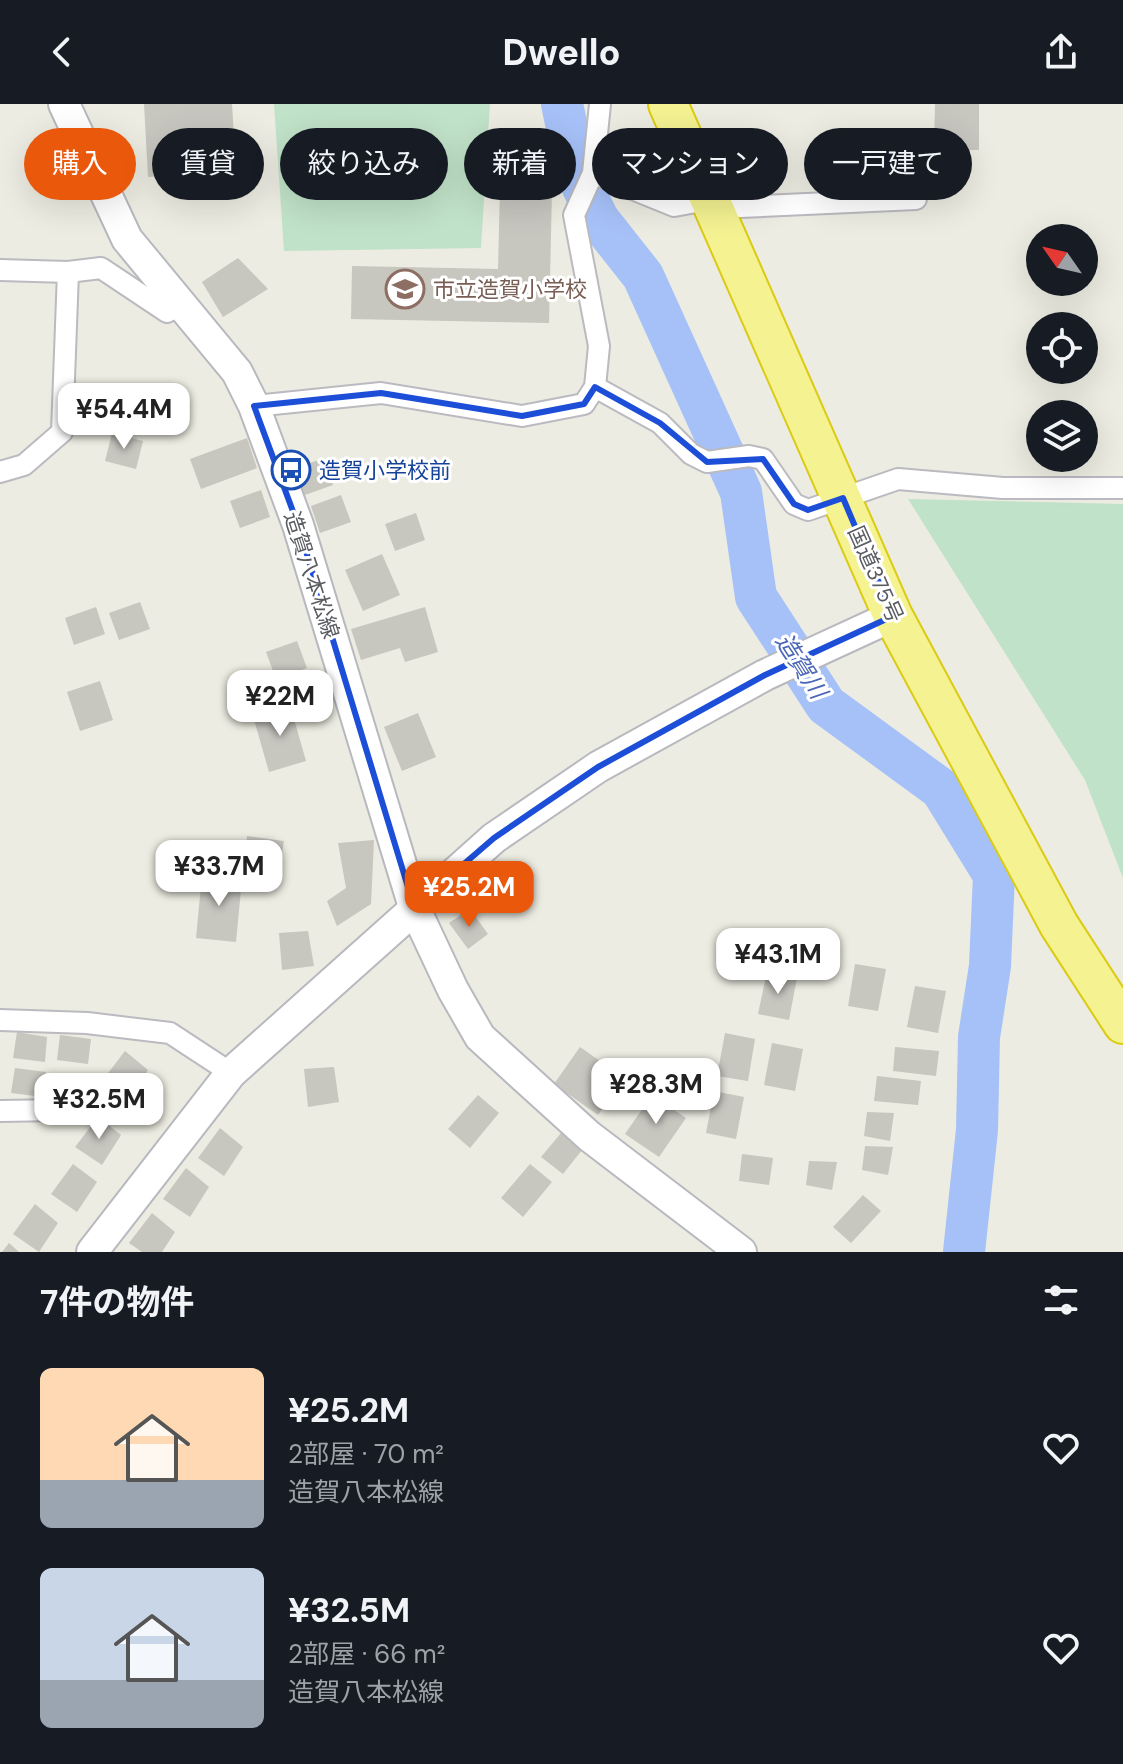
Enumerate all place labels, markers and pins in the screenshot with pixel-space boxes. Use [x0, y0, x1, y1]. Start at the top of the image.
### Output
school or university icon: 市立造賀小学校 [384, 268, 426, 310]
place label: 市立造賀小学校 [433, 275, 587, 304]
pin: ¥54.4M [59, 383, 189, 451]
bus stop icon: 造賀小学校前 [270, 449, 312, 491]
place label: 造賀小学校前 [319, 456, 451, 485]
pin: ¥22M [233, 670, 327, 738]
pin: ¥33.7M [154, 840, 284, 908]
pin: ¥25.2M [404, 861, 534, 929]
pin: ¥43.1M [713, 928, 843, 996]
pin: ¥28.3M [591, 1058, 721, 1126]
pin: ¥32.5M [34, 1073, 164, 1141]

